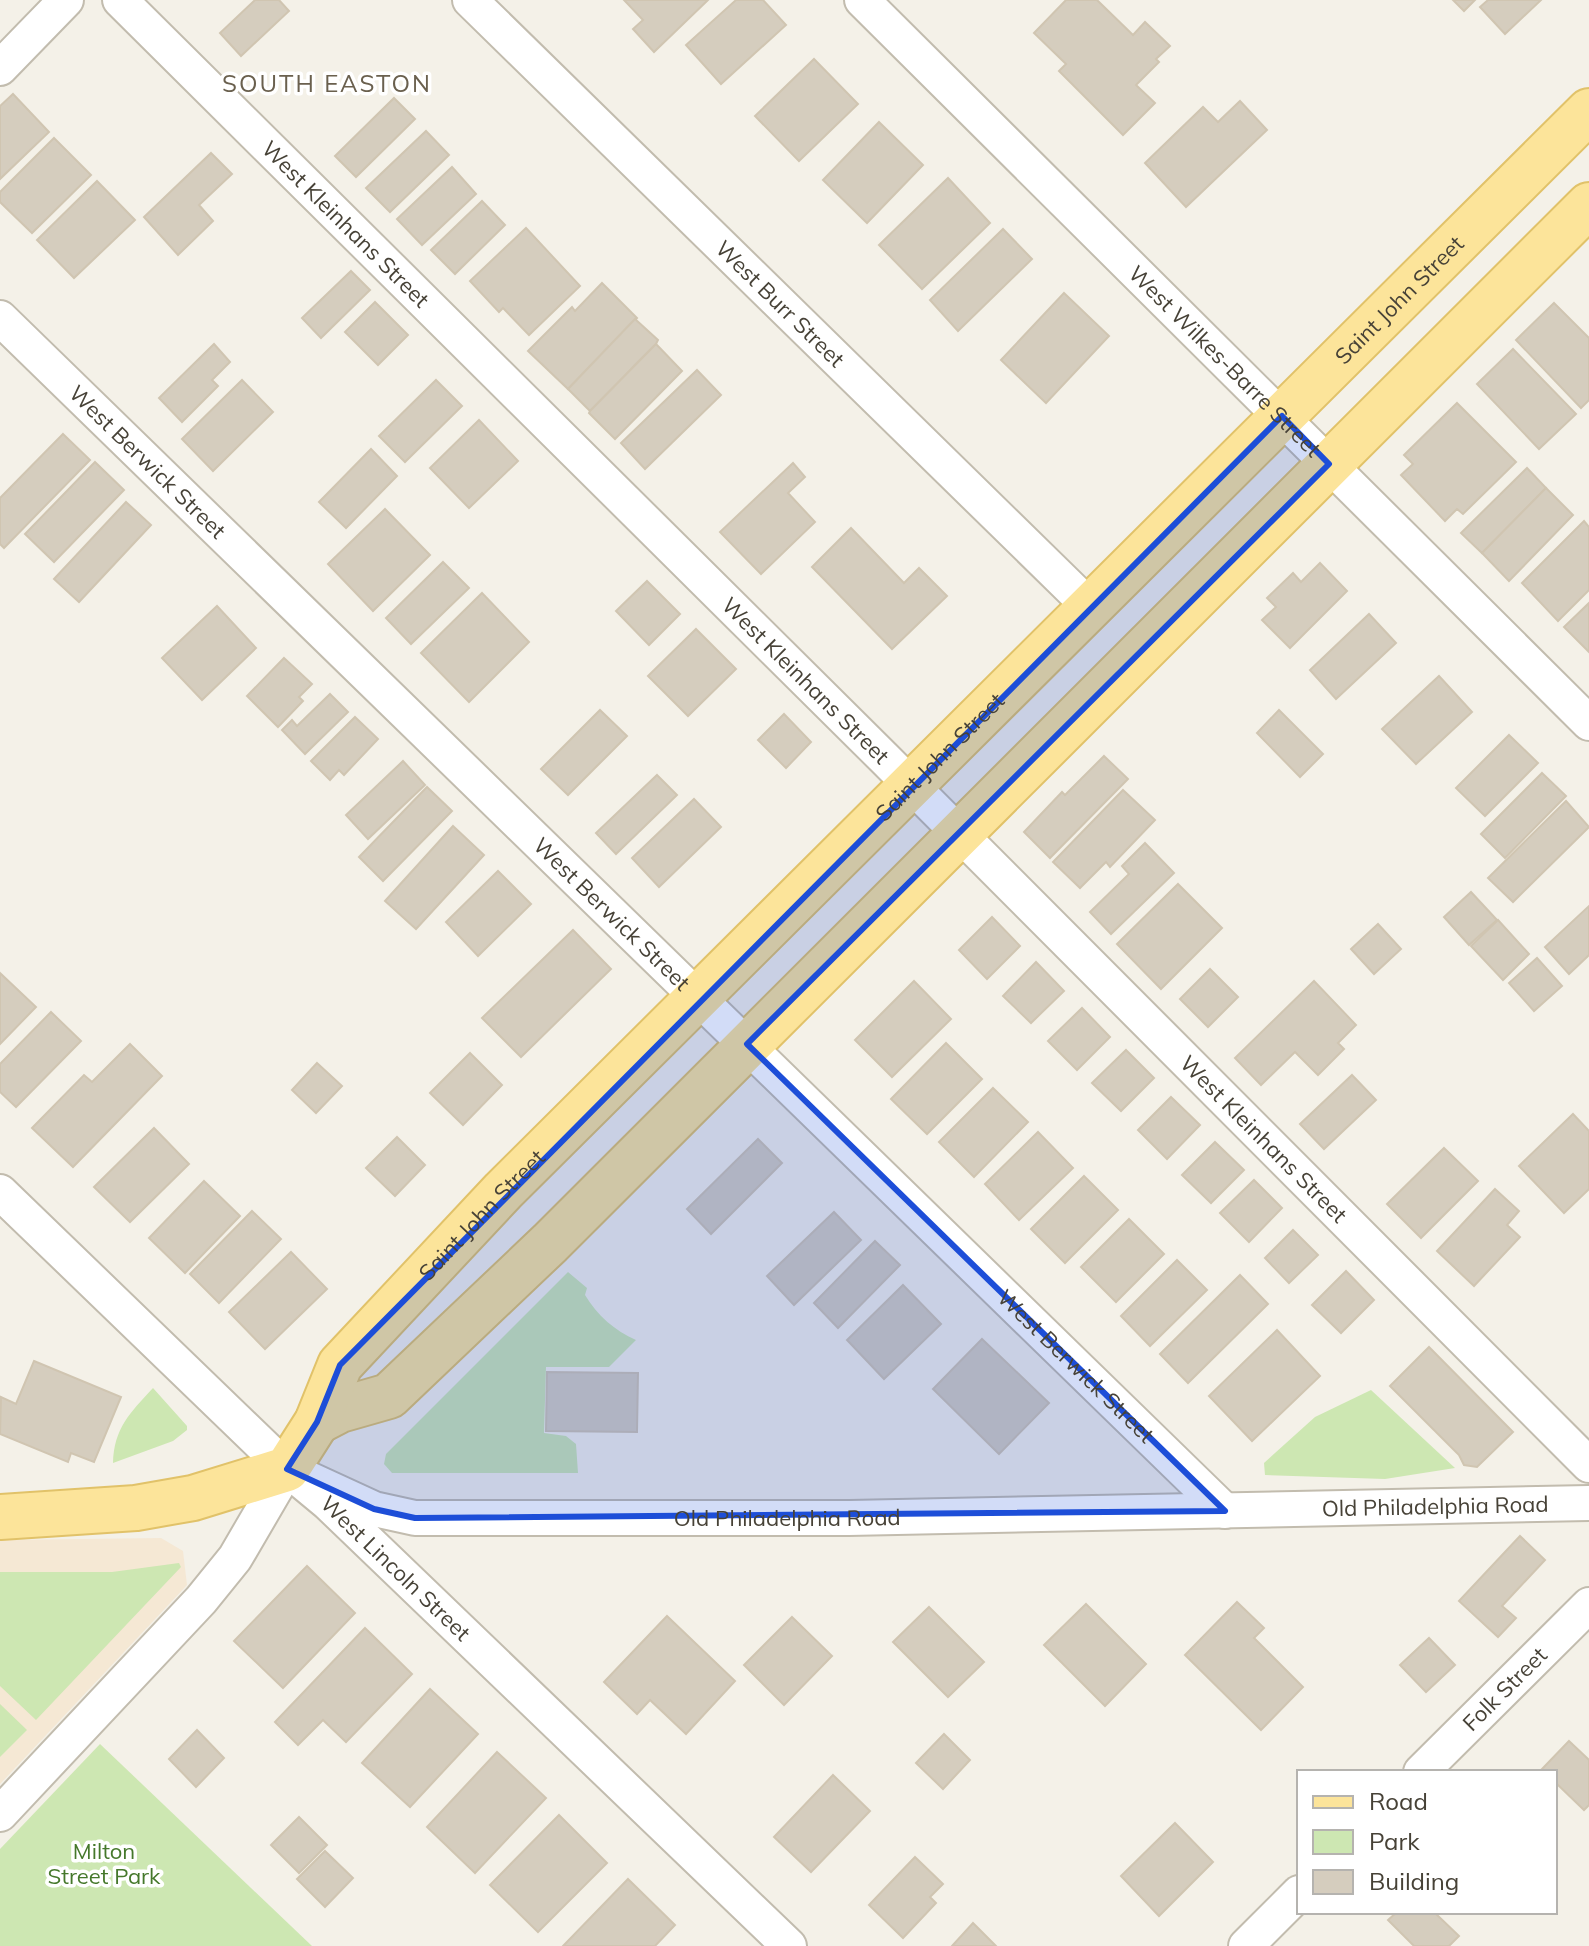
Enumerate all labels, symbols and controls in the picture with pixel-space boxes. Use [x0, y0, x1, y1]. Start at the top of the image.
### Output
district label: SOUTH EASTON [222, 68, 432, 98]
street label: West Kleinhans Street [256, 135, 436, 313]
street label: Saint John Street [1329, 229, 1470, 370]
street label: West Burr Street [710, 234, 851, 373]
street label: West Wilkes-Barre Street [1123, 259, 1327, 463]
street label: West Berwick Street [63, 379, 232, 545]
street label: West Kleinhans Street [716, 591, 896, 770]
street label: Saint John Street [869, 686, 1010, 827]
street label: West Berwick Street [527, 831, 696, 997]
street label: West Kleinhans Street [1174, 1049, 1353, 1229]
street label: Saint John Street [412, 1143, 551, 1286]
street label: West Berwick Street [992, 1283, 1161, 1449]
street label: West Lincoln Street [315, 1489, 477, 1647]
street label: Old Philadelphia Road [1321, 1490, 1549, 1522]
street label: Old Philadelphia Road [674, 1503, 901, 1532]
street label: Folk Street [1457, 1641, 1553, 1737]
legend [1297, 1770, 1557, 1914]
text: Road [1369, 1786, 1428, 1816]
text: Park [1369, 1826, 1420, 1856]
park label: Milton Street Park [48, 1837, 161, 1890]
text: Building [1369, 1866, 1459, 1896]

